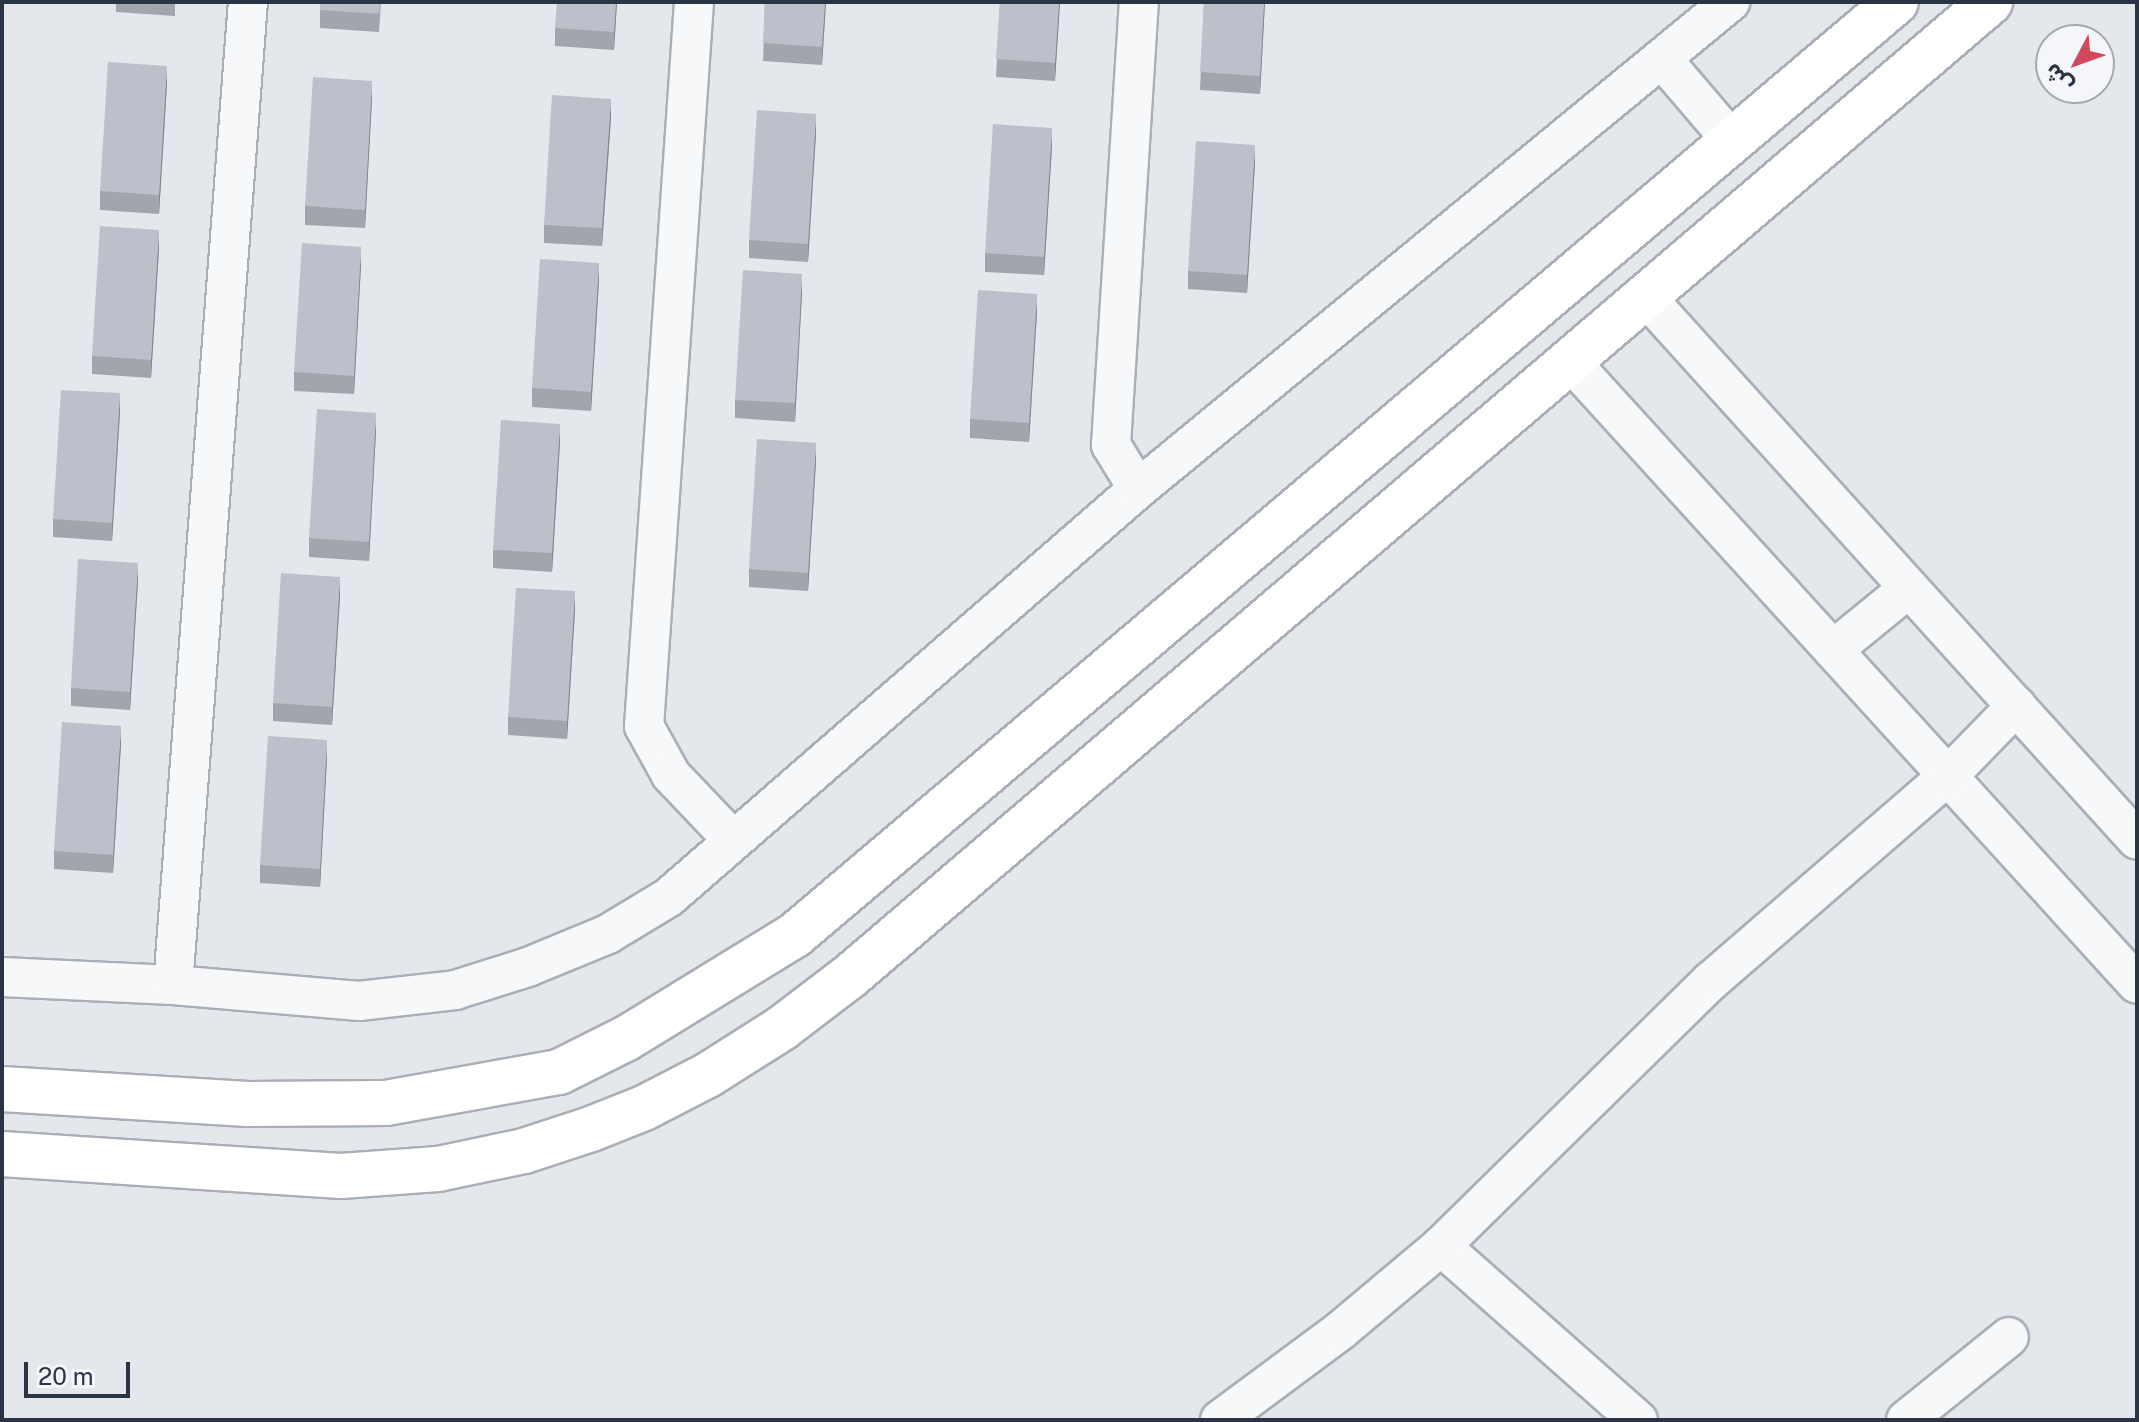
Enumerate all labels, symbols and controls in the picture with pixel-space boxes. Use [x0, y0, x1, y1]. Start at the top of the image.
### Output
north arrow [2035, 24, 2115, 104]
text: ش [2039, 59, 2078, 98]
scale bar [28, 1346, 134, 1396]
text: 20 m [38, 1362, 94, 1390]

